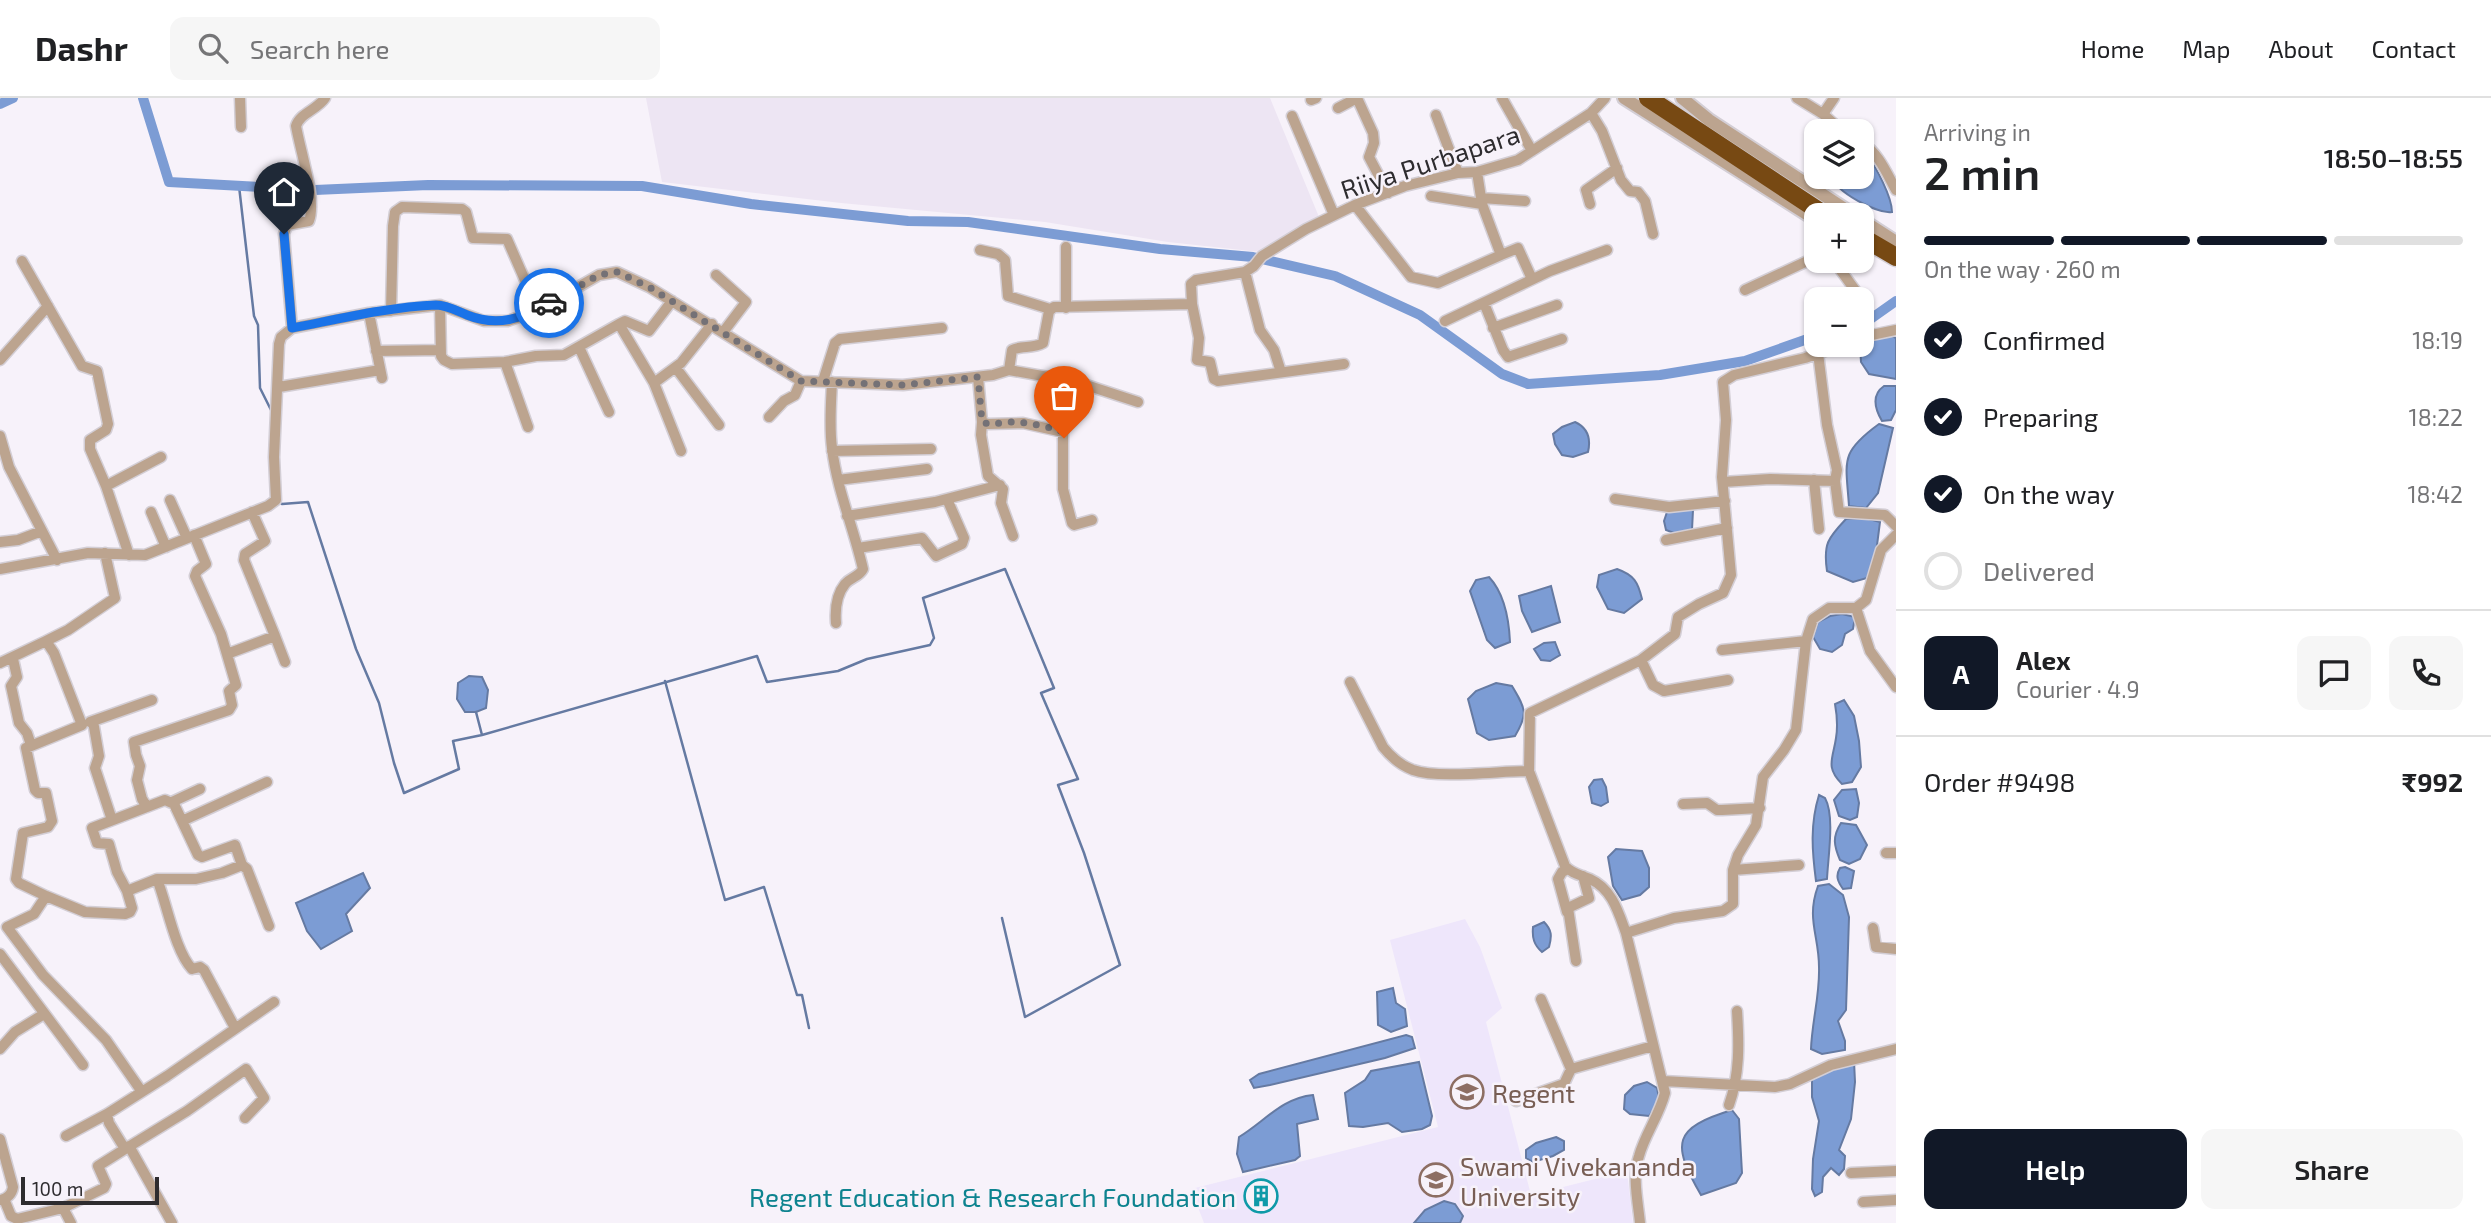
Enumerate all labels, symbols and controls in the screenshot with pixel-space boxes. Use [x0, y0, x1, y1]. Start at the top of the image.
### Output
search box [170, 17, 660, 80]
text: Dashr [35, 28, 128, 68]
icon: search [194, 29, 232, 67]
text: Search here [250, 33, 389, 64]
text: Home [2081, 34, 2144, 63]
text: Map [2182, 34, 2230, 63]
text: About [2268, 34, 2334, 63]
text: Contact [2372, 34, 2456, 63]
street label: Riiya Purbapara [1337, 117, 1523, 205]
text: Arriving in [1924, 118, 2031, 146]
map controls [1804, 119, 1874, 357]
button: layers [1804, 119, 1874, 189]
text: 18:50–18:55 [2324, 142, 2463, 173]
text: 2 min [1924, 144, 2040, 199]
pin [254, 162, 314, 234]
icon: home [265, 173, 303, 211]
button: + [1804, 203, 1874, 273]
text: On the way · 260 m [1924, 255, 2121, 283]
courier [514, 268, 584, 338]
icon: car [530, 284, 568, 322]
button: − [1804, 287, 1874, 357]
icon: check [1924, 321, 1962, 359]
text: Confirmed [1983, 324, 2106, 355]
text: 18:19 [2412, 326, 2463, 354]
pin [1034, 366, 1094, 438]
icon: bag [1045, 377, 1083, 415]
icon: check [1924, 398, 1962, 436]
text: Preparing [1983, 401, 2098, 432]
text: 18:22 [2409, 403, 2463, 431]
icon: check [1924, 475, 1962, 513]
text: On the way [1983, 478, 2114, 509]
text: 18:42 [2407, 480, 2463, 508]
text: Delivered [1983, 555, 2095, 586]
button: chat [2297, 636, 2371, 710]
button: phone [2389, 636, 2463, 710]
text: Alex [2016, 644, 2071, 675]
text: A [1953, 658, 1969, 689]
text: Courier · 4.9 [2016, 675, 2140, 703]
text: Order #9498 [1924, 766, 2075, 797]
text: ₹992 [2402, 766, 2463, 797]
school or university icon: Regent [1448, 1073, 1486, 1111]
place label: Regent [1492, 1077, 1575, 1108]
button: Help [1924, 1129, 2187, 1209]
button: Share [2201, 1129, 2463, 1209]
place label: Swami Vivekananda University [1460, 1150, 1696, 1211]
school or university icon: Swami Vivekananda University [1417, 1161, 1455, 1199]
scale bar [21, 1174, 159, 1206]
text: 100 m [32, 1177, 83, 1200]
building icon: Regent Education & Research Foundation [1242, 1177, 1280, 1215]
place label: Regent Education & Research Foundation [749, 1181, 1236, 1212]

